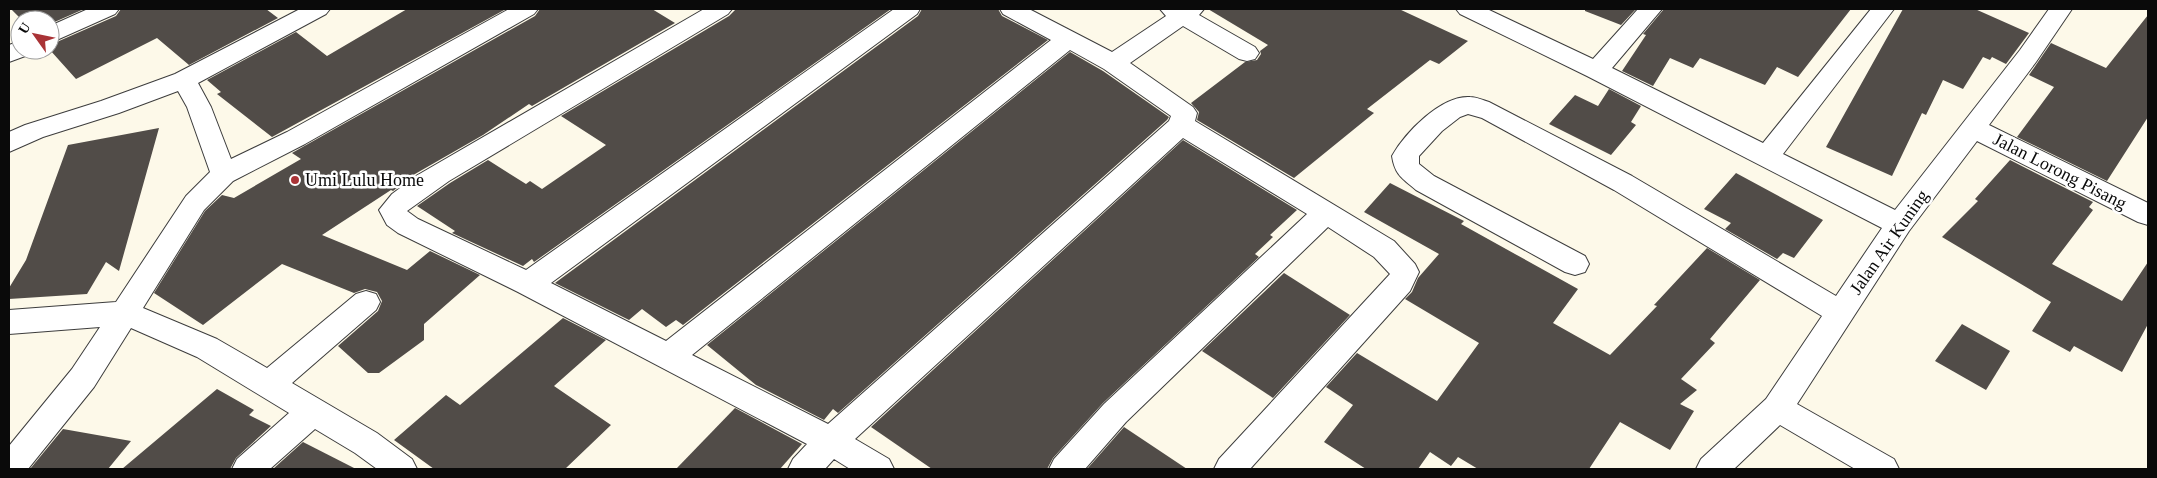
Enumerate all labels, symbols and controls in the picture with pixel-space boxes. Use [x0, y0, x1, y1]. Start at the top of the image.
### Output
north arrow [10, 10, 60, 60]
text: U [15, 20, 34, 37]
street label: Jalan Lorong Pisang [1990, 129, 2130, 213]
place label: Umi Lulu Home [305, 170, 424, 190]
marker: Umi Lulu Home [289, 174, 301, 186]
street label: Jalan Air Kuning [1846, 186, 1932, 298]

